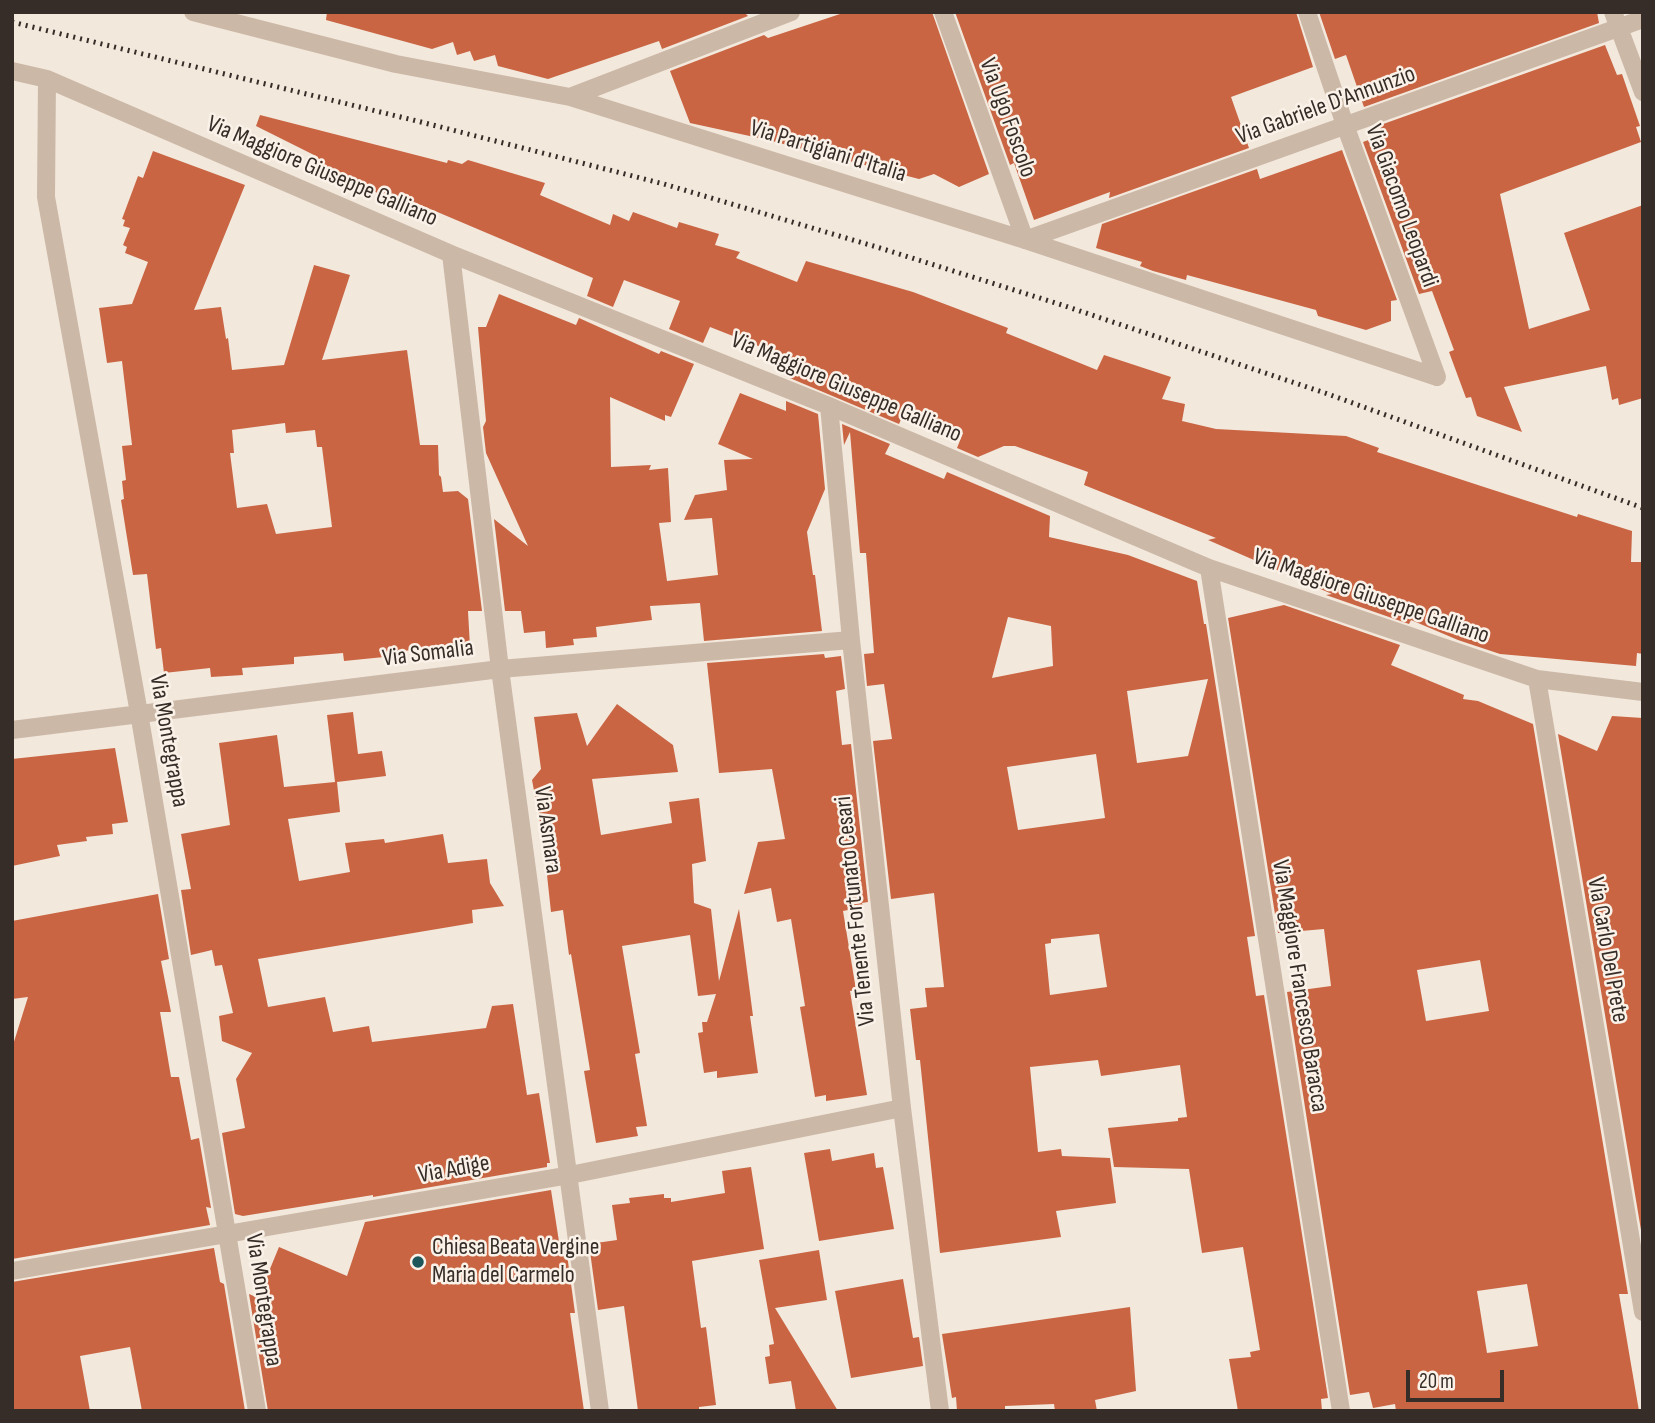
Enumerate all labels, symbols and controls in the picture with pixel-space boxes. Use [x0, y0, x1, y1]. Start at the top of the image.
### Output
street label: Via Ugo Foscolo [972, 54, 1042, 182]
street label: Via Gabriele D'Annunzio [1233, 60, 1419, 152]
street label: Via Maggiore Giuseppe Galliano [202, 110, 442, 234]
street label: Via Partigiani d'Italia [746, 115, 910, 189]
street label: Via Giacomo Leopardi [1358, 121, 1444, 291]
street label: Via Maggiore Giuseppe Galliano [726, 326, 966, 450]
street label: Via Maggiore Giuseppe Galliano [1249, 543, 1493, 651]
street label: Via Somalia [381, 634, 475, 674]
street label: Via Montegrappa [142, 672, 194, 810]
street label: Via Asmara [527, 785, 567, 875]
street label: Via Tenente Fortunato Cesari [830, 795, 882, 1027]
street label: Via Maggiore Francesco Baracca [1265, 858, 1333, 1114]
street label: Via Carlo Del Prete [1580, 875, 1634, 1025]
street label: Via Adige [416, 1150, 492, 1190]
street label: Via Montegrappa [238, 1231, 288, 1369]
place label: Chiesa Beata Vergine Maria del Carmelo [432, 1234, 599, 1290]
marker: Chiesa Beata Vergine Maria del Carmelo [410, 1254, 426, 1270]
scale bar [1410, 1356, 1508, 1400]
text: 20 m [1419, 1369, 1454, 1394]

